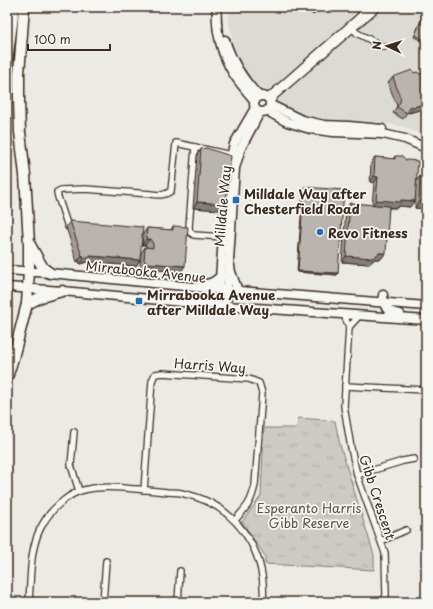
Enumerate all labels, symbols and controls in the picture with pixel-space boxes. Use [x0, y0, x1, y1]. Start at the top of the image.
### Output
scale bar [28, 26, 110, 52]
north arrow [367, 26, 407, 66]
text: 100 m [34, 30, 71, 48]
text: N [368, 40, 385, 50]
street label: Milldale Way [209, 165, 235, 247]
place label: Milldale Way after Chesterfield Road [244, 184, 367, 218]
marker: Milldale Way after Chesterfield Road [231, 195, 241, 205]
place label: Revo Fitness [328, 223, 408, 242]
marker: Revo Fitness [315, 227, 325, 237]
street label: Mirrabooka Avenue [85, 255, 207, 287]
place label: Mirrabooka Avenue after Milldale Way [147, 285, 275, 319]
marker: Mirrabooka Avenue after Milldale Way [134, 296, 144, 306]
street label: Harris Way [173, 353, 247, 377]
street label: Gibb Crescent [355, 452, 401, 542]
park label: Esperanto Harris Gibb Reserve [256, 498, 362, 532]

